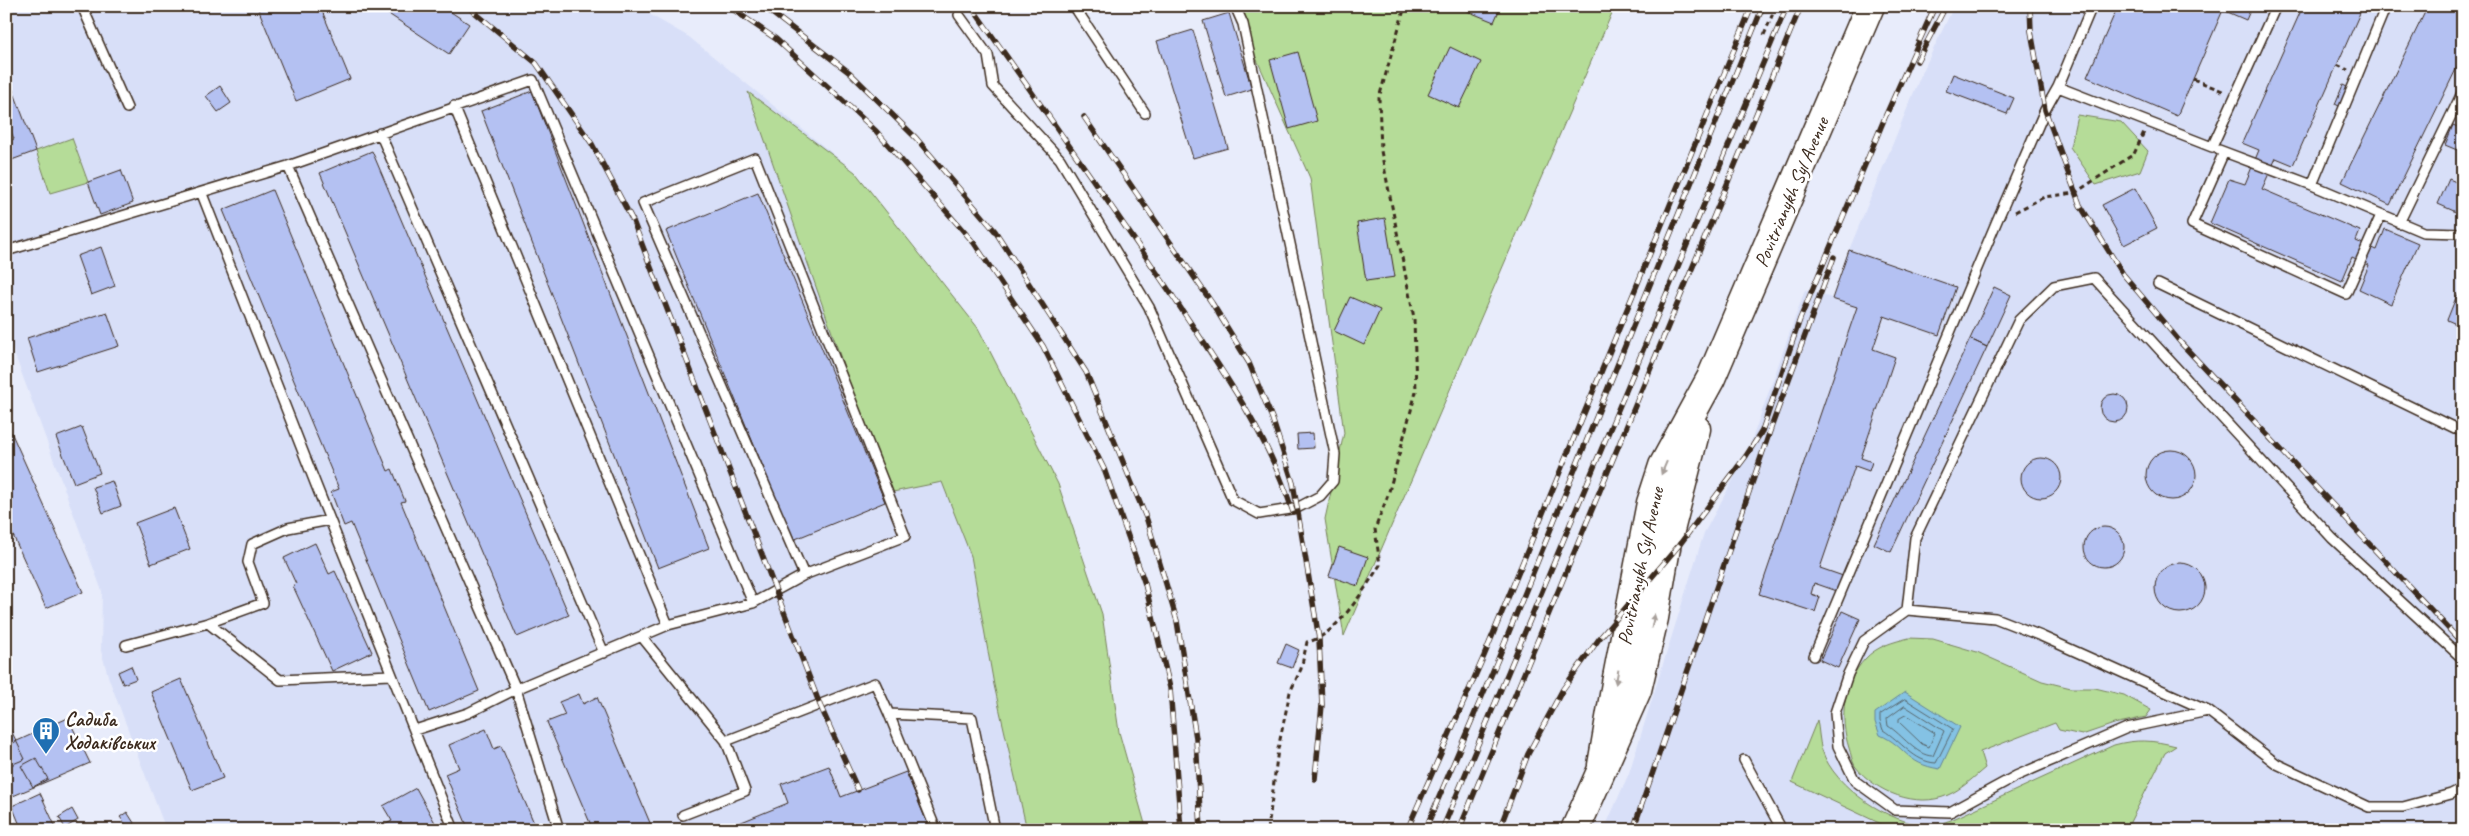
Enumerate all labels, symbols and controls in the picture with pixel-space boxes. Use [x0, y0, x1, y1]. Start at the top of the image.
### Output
street label: Povitrianykh Syl Avenue [1749, 112, 1835, 271]
one-way arrow [1659, 461, 1667, 475]
street label: Povitrianykh Syl Avenue [1612, 484, 1670, 647]
one-way arrow [1650, 612, 1658, 628]
one-way arrow [1612, 669, 1620, 685]
place label: Садиба Ходаківських [65, 707, 157, 755]
building icon: Садиба Ходаківських [31, 716, 61, 755]

